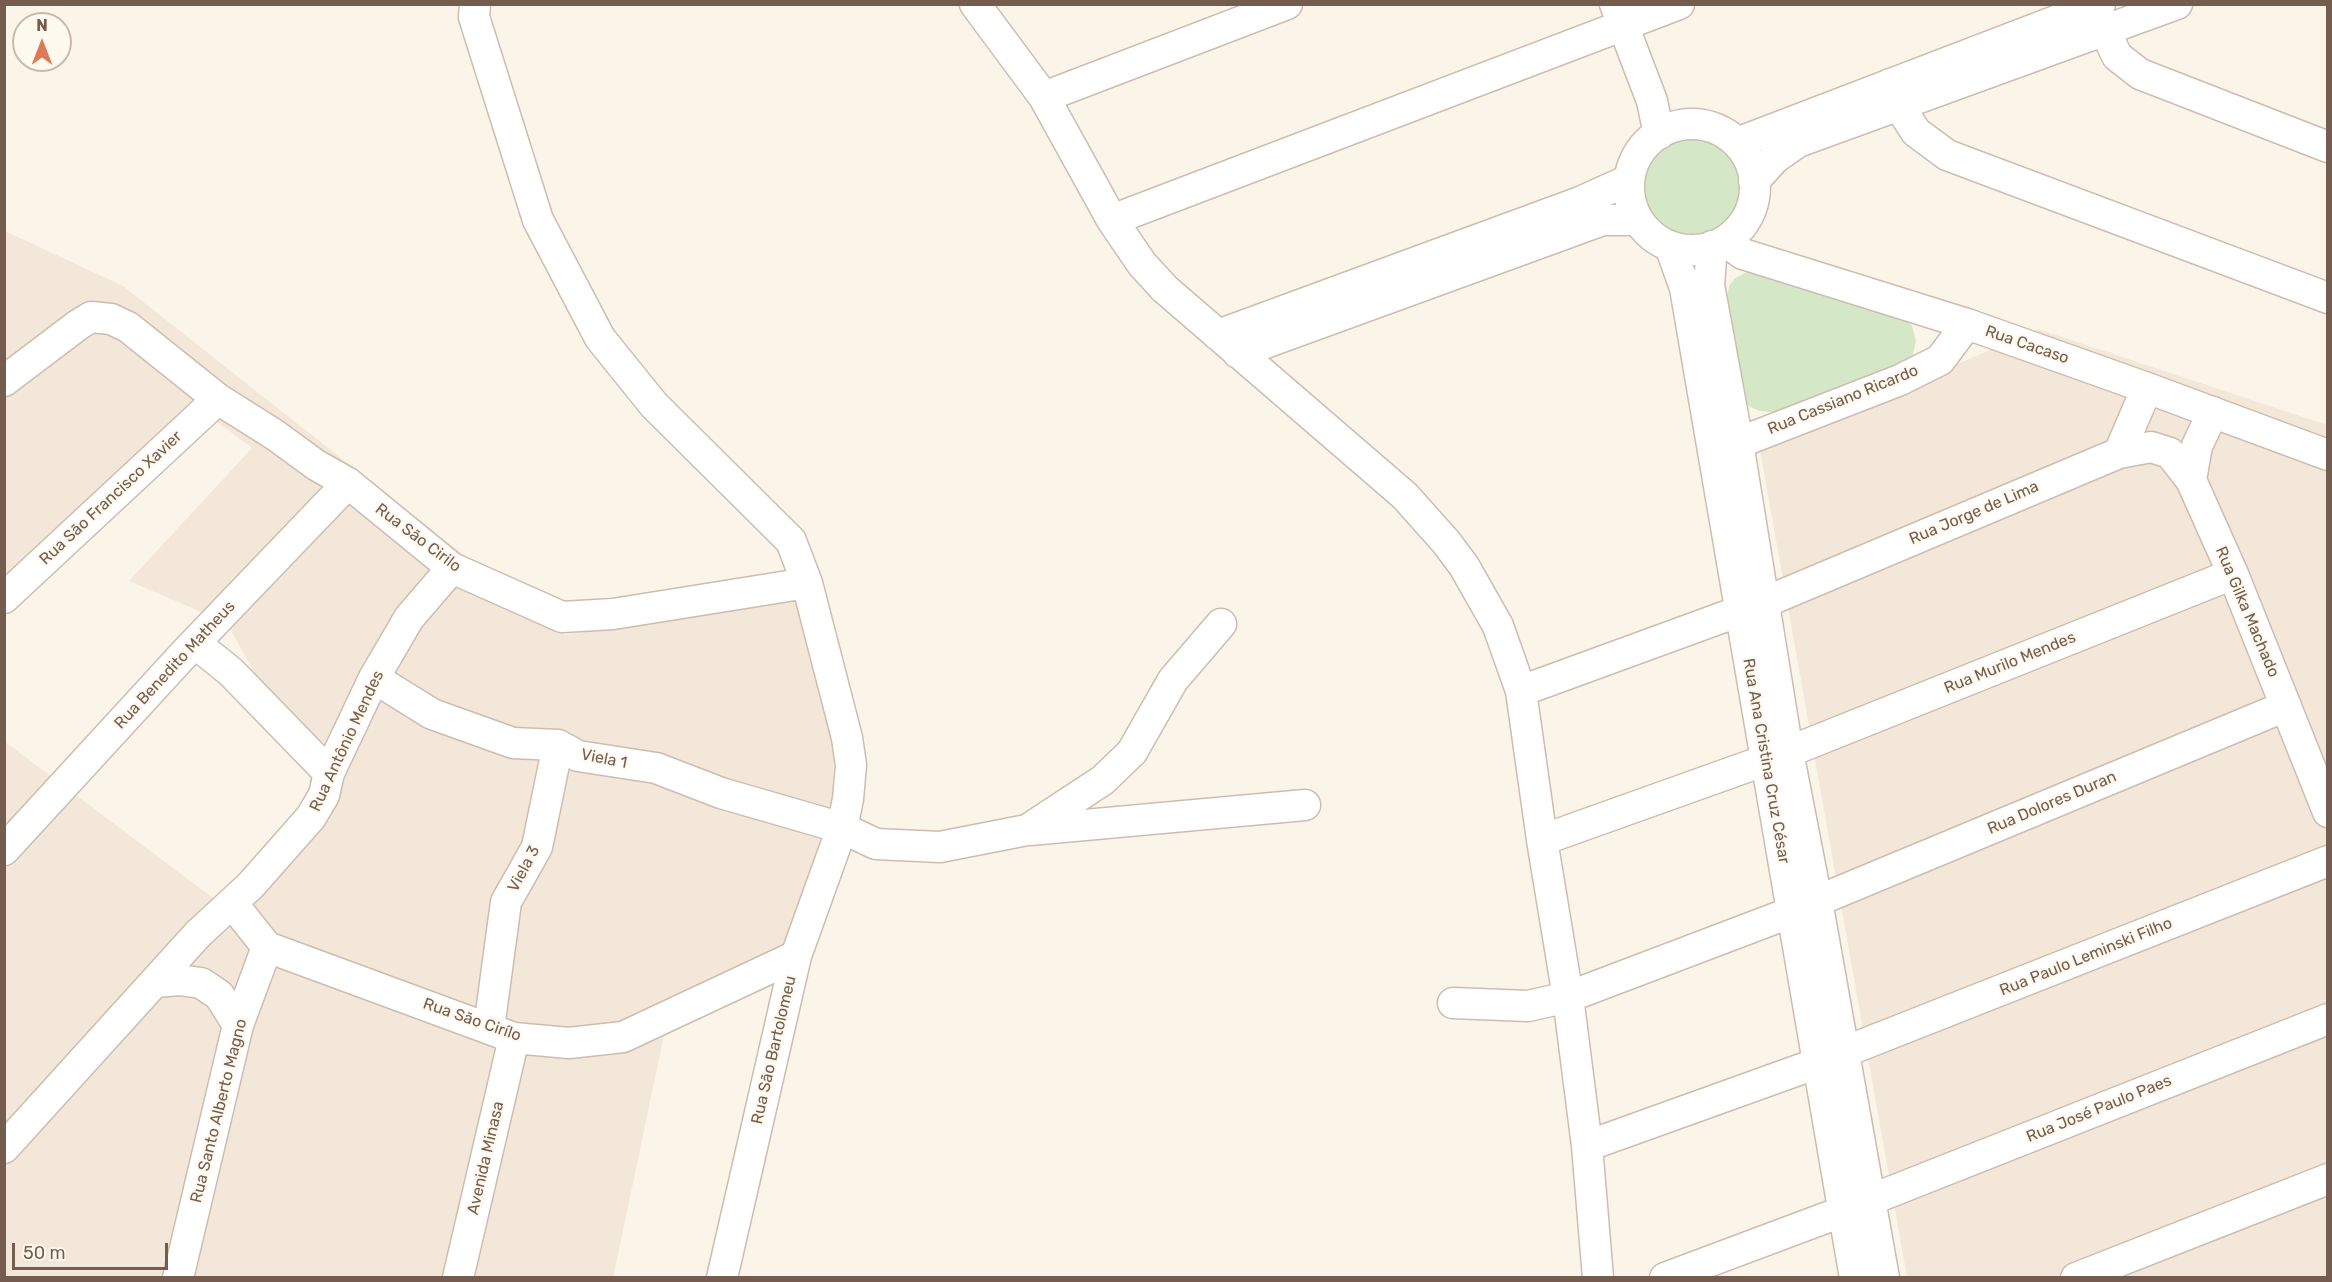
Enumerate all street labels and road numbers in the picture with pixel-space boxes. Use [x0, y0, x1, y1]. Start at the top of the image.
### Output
street label: Rua Cacaso [1983, 322, 2071, 368]
street label: Rua Cassiano Ricardo [1765, 361, 1921, 439]
street label: Rua São Francisco Xavier [36, 427, 186, 569]
street label: Rua Jorge de Lima [1906, 477, 2042, 549]
street label: Rua São Cirilo [371, 500, 465, 576]
street label: Rua Gilka Machado [2211, 544, 2283, 680]
street label: Rua Benedito Matheus [111, 597, 239, 733]
street label: Rua Murilo Mendes [1941, 628, 2079, 698]
street label: Rua Ana Cristina Cruz César [1738, 657, 1794, 865]
street label: Rua Antônio Mendes [306, 667, 388, 815]
street label: Viela 1 [579, 745, 629, 773]
street label: Rua Dolores Duran [1985, 767, 2119, 839]
street label: Viela 3 [504, 843, 544, 895]
street label: Rua Paulo Leminski Filho [1997, 914, 2175, 1000]
street label: Rua São Bartolomeu [748, 974, 800, 1126]
street label: Rua São Cirílo [420, 994, 524, 1046]
street label: Rua Santo Alberto Magno [187, 1017, 251, 1205]
street label: Rua José Paulo Paes [2024, 1071, 2174, 1147]
street label: Avenida Minasa [464, 1099, 508, 1217]

